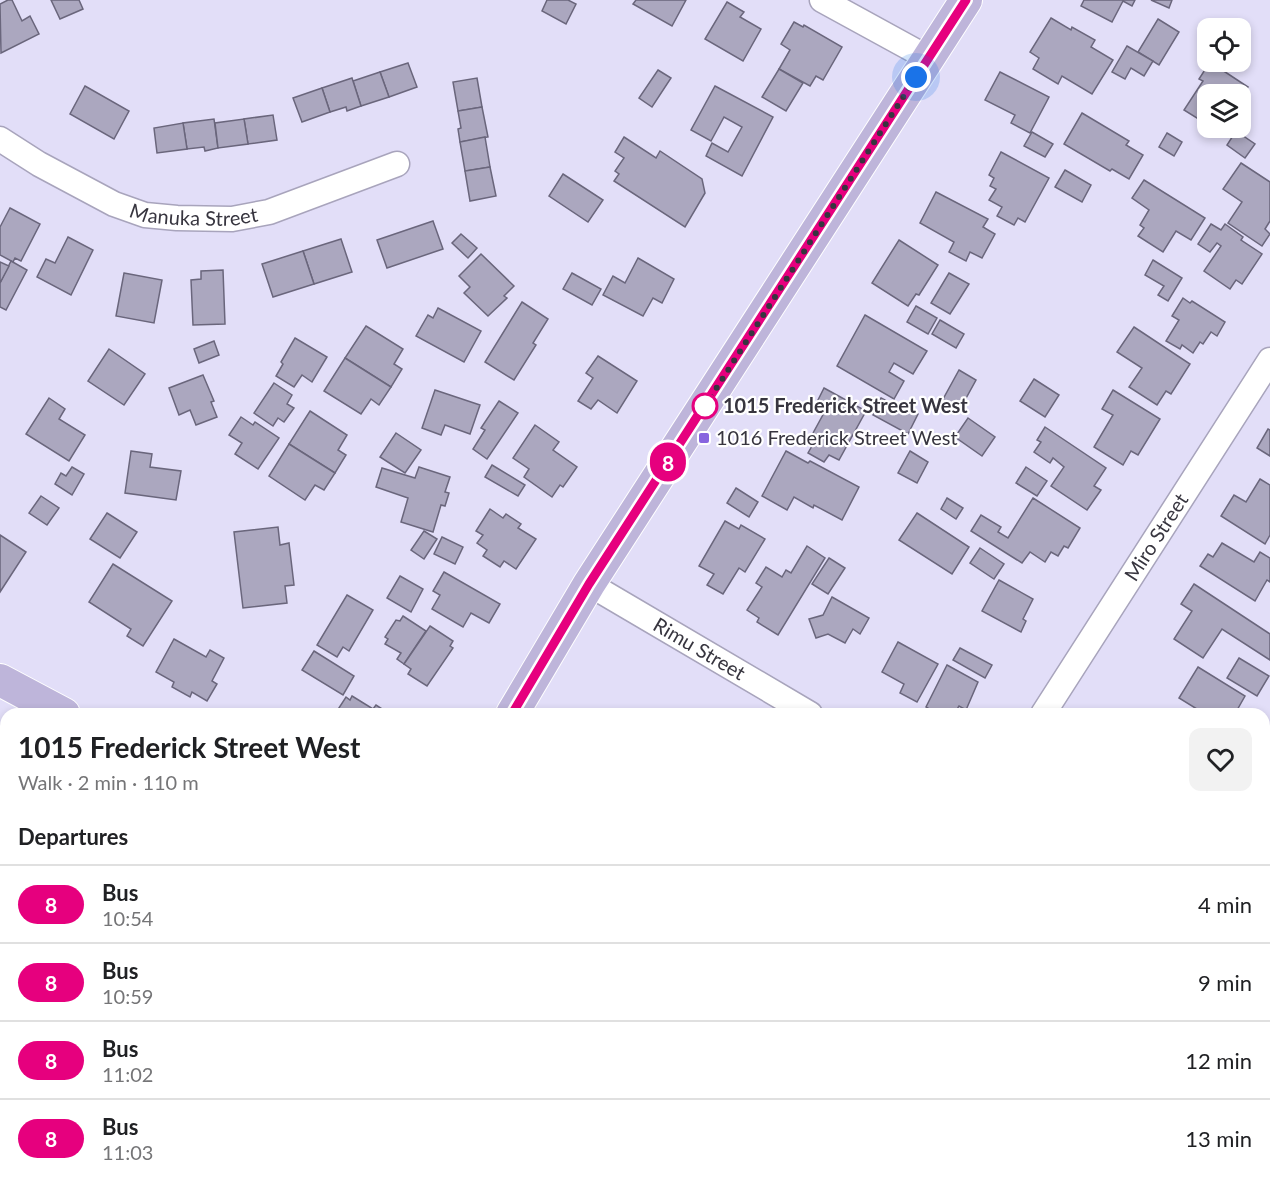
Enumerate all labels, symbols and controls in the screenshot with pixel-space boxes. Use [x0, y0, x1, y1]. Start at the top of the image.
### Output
map controls [1197, 18, 1251, 138]
button: locate [1197, 18, 1251, 72]
your location [901, 62, 931, 92]
button: layers [1197, 84, 1251, 138]
street label: Manuka Street [127, 198, 259, 230]
marker: 1015 Frederick Street West [692, 393, 718, 419]
place label: 1015 Frederick Street West [723, 393, 968, 417]
place label: 1016 Frederick Street West [716, 425, 958, 449]
marker: 1016 Frederick Street West [697, 431, 711, 445]
line badge: 8 [648, 442, 688, 482]
text: 8 [662, 450, 674, 475]
street label: Miro Street [1119, 488, 1192, 585]
street label: Rimu Street [650, 612, 750, 684]
button: heart [1189, 728, 1252, 791]
text: 1015 Frederick Street West [18, 730, 361, 764]
text: Walk · 2 min · 110 m [18, 770, 199, 794]
text: Departures [18, 823, 128, 850]
text: Bus [102, 879, 138, 906]
text: 4 min [1198, 891, 1252, 918]
text: 8 [45, 892, 57, 917]
text: 10:54 [102, 906, 153, 930]
text: Bus [102, 957, 138, 984]
text: 9 min [1198, 969, 1252, 996]
text: 8 [45, 970, 57, 995]
text: 10:59 [102, 984, 153, 1008]
text: Bus [102, 1035, 138, 1062]
text: 12 min [1185, 1047, 1252, 1074]
text: 8 [45, 1048, 57, 1073]
text: 11:02 [102, 1062, 153, 1086]
text: Bus [102, 1113, 138, 1140]
text: 13 min [1185, 1125, 1252, 1152]
text: 8 [45, 1126, 57, 1151]
text: 11:03 [102, 1140, 153, 1164]

